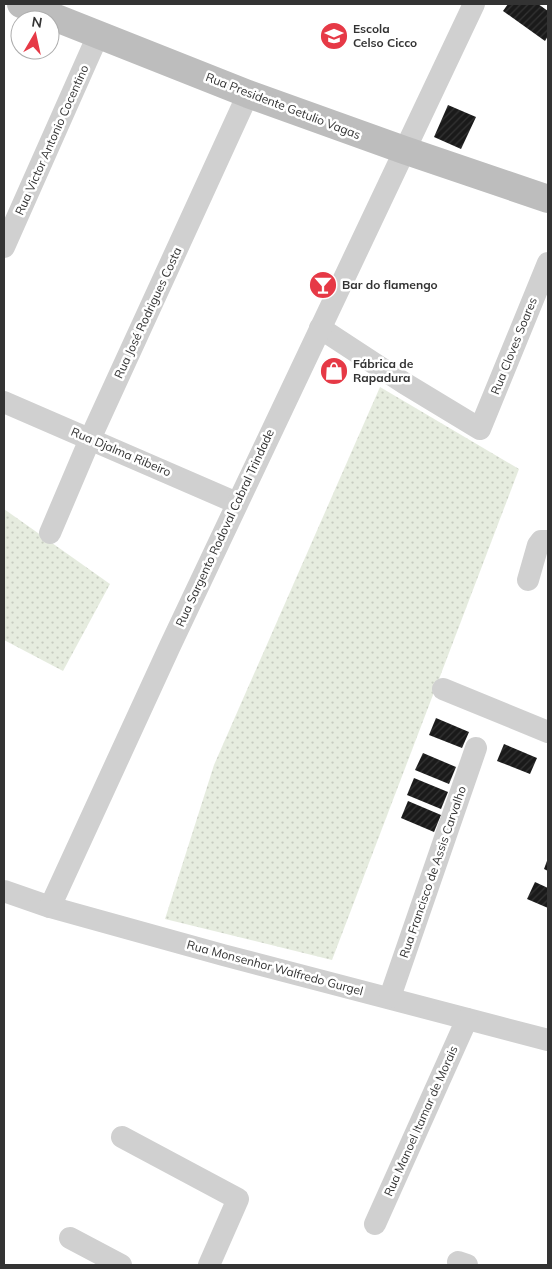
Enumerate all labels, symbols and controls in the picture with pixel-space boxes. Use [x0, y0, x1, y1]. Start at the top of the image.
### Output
north arrow [10, 10, 60, 60]
text: N [30, 12, 44, 32]
school or university icon: Escola Celso Cicco [319, 21, 349, 51]
place label: Escola Celso Cicco [353, 21, 417, 50]
street label: Rua Victor Antonio Cocentino [12, 62, 92, 217]
street label: Rua Presidente Getulio Vagas [204, 69, 363, 142]
street label: Rua José Rodrigues Costa [111, 245, 185, 381]
bar icon: Bar do flamengo [308, 270, 338, 300]
place label: Bar do flamengo [342, 277, 438, 292]
street label: Rua Cloves Soares [487, 295, 540, 397]
shop icon: Fábrica de Rapadura [319, 356, 349, 386]
place label: Fábrica de Rapadura [353, 356, 414, 385]
street label: Rua Djalma Ribeiro [69, 424, 174, 479]
street label: Rua Sargento Rodoval Cabral Trindade [172, 427, 277, 629]
street label: Rua Francisco de Assis Carvalho [396, 784, 469, 960]
street label: Rua Monsenhor Walfredo Gurgel [185, 937, 365, 998]
street label: Rua Manoel Itamar de Morais [380, 1043, 461, 1199]

